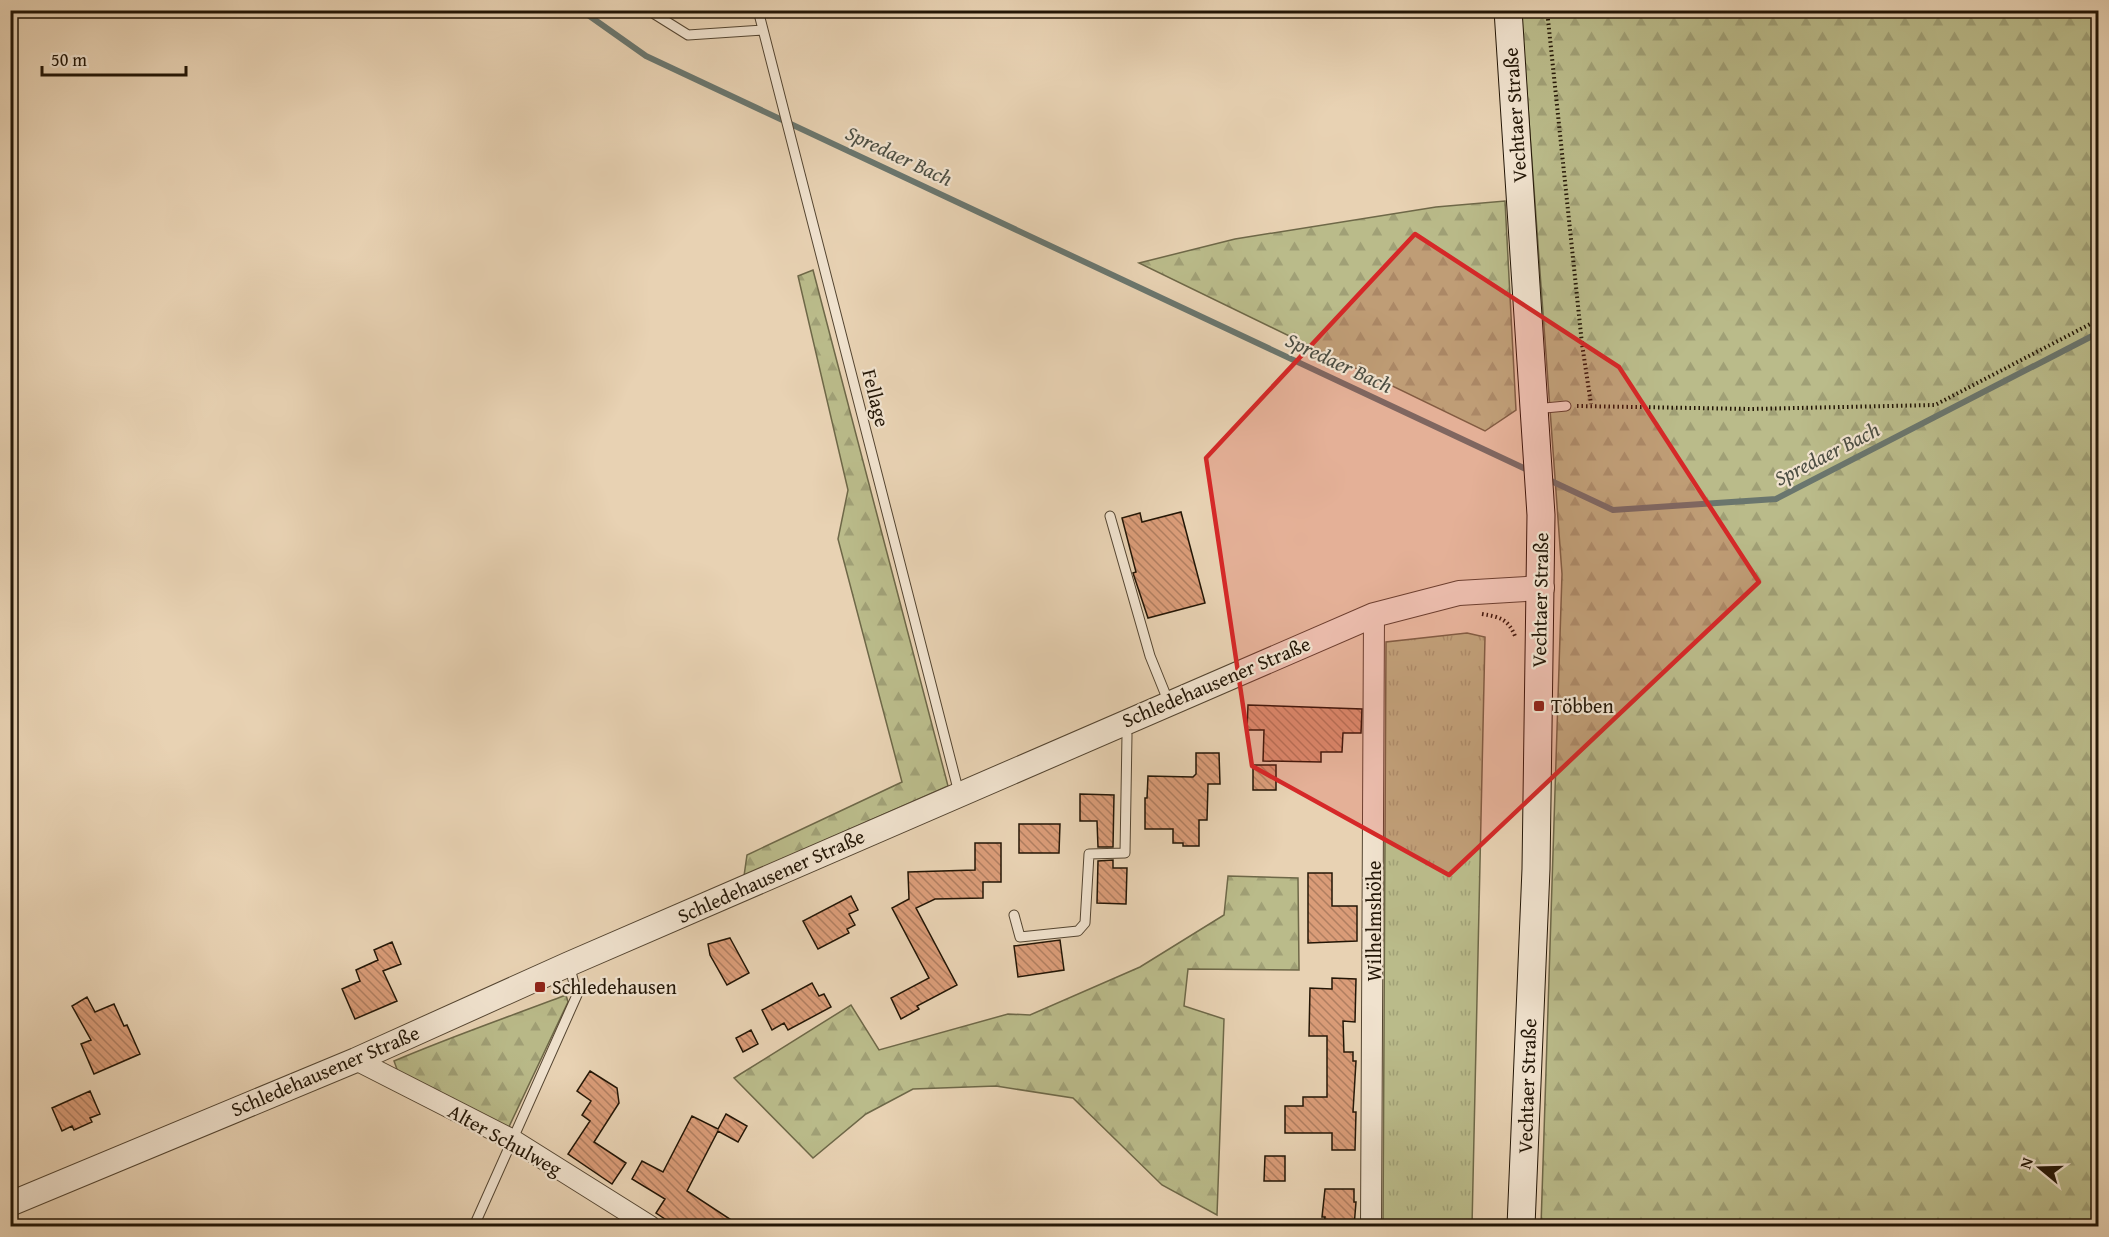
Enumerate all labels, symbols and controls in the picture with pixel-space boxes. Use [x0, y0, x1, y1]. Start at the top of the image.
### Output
scale bar [42, 39, 186, 77]
text: 50 m [51, 46, 87, 73]
street label: Vechtaer Straße [1495, 47, 1534, 183]
water label: Spredaer Bach [841, 117, 958, 194]
water label: Spredaer Bach [1281, 324, 1398, 401]
street label: Fellage [855, 366, 898, 430]
water label: Spredaer Bach [1769, 414, 1885, 493]
street label: Vechtaer Straße [1524, 532, 1555, 668]
street label: Schledehausener Straße [1117, 629, 1315, 734]
place label: Többen [1551, 691, 1614, 720]
marker: Többen [1532, 699, 1546, 713]
street label: Schledehausener Straße [673, 821, 869, 930]
street label: Wilhelmshöhe [1359, 861, 1388, 981]
place label: Schledehausen [552, 972, 677, 1001]
marker: Schledehausen [533, 980, 547, 994]
street label: Schledehausener Straße [226, 1018, 424, 1123]
street label: Vechtaer Straße [1510, 1018, 1543, 1154]
street label: Alter Schulweg [443, 1096, 567, 1183]
north arrow [2010, 1138, 2070, 1198]
text: N [2013, 1154, 2039, 1172]

